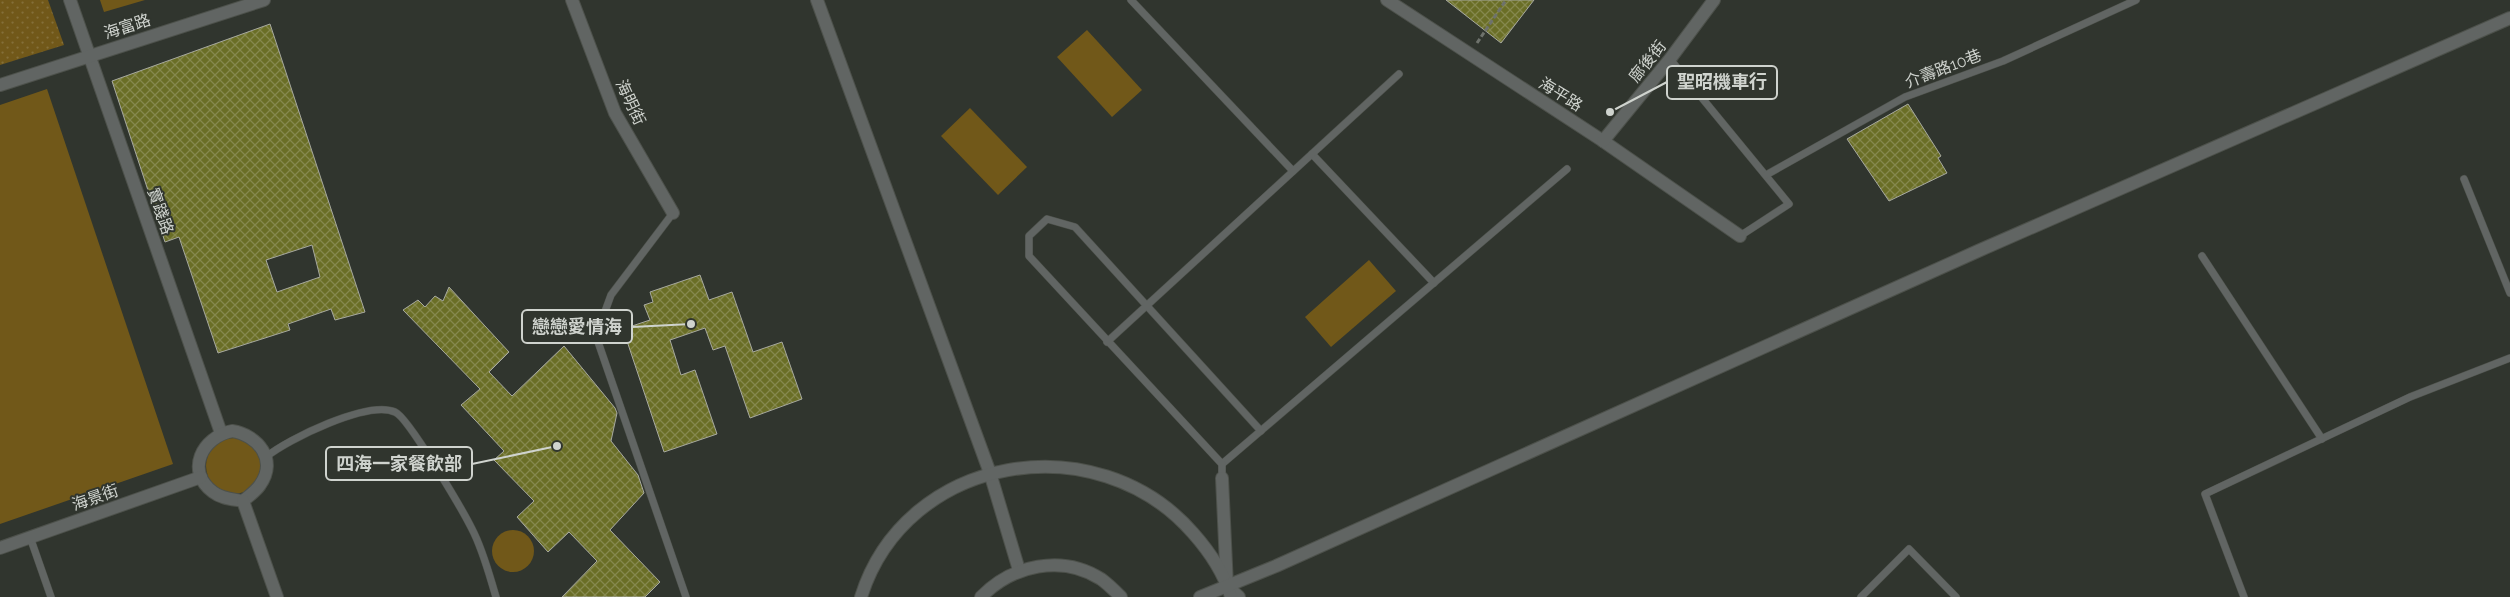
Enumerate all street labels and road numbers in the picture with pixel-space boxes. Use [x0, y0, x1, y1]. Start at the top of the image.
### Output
street label: 海富路 [101, 10, 153, 43]
street label: 廍後街 [1625, 37, 1670, 86]
street label: 介壽路10巷 [1902, 45, 1984, 92]
street label: 海平路 [1535, 74, 1586, 115]
street label: 海明街 [612, 76, 649, 128]
street label: 實踐路 [144, 185, 177, 237]
street label: 海景街 [69, 481, 121, 514]

